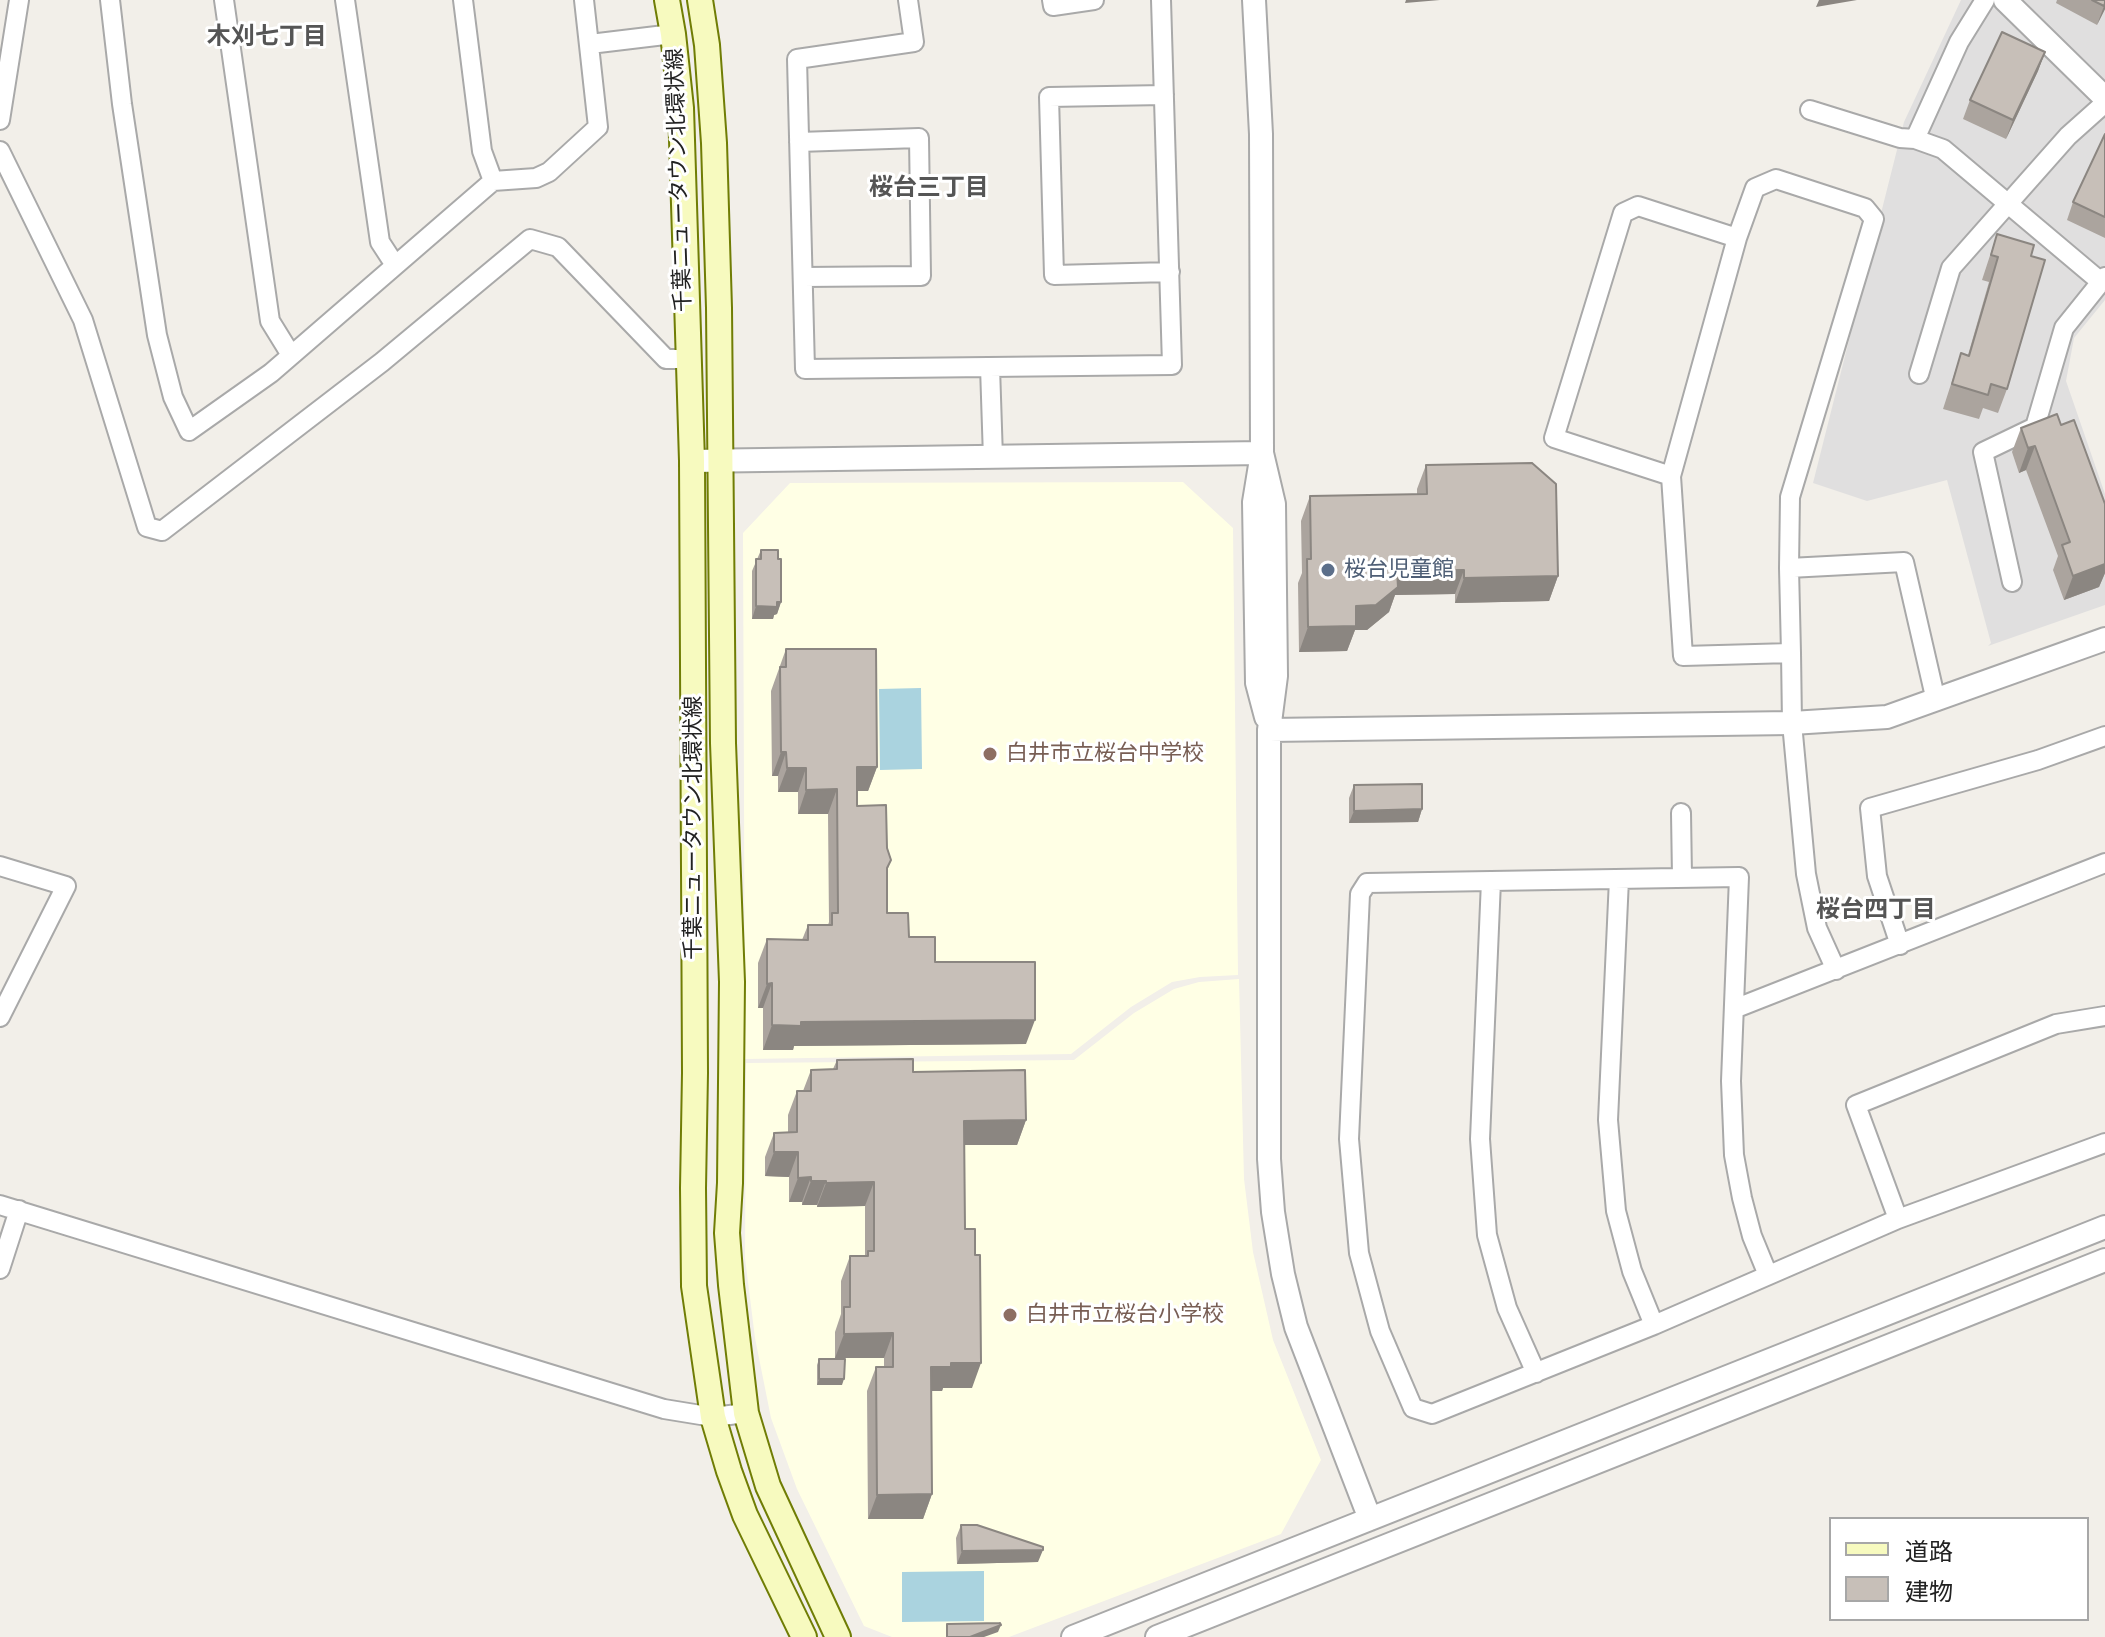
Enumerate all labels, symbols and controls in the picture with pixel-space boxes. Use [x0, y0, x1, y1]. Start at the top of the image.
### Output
district label: 木刈七丁目 [207, 24, 327, 52]
street label: 千葉ニュータウン北環状線 [662, 48, 698, 312]
district label: 桜台三丁目 [869, 175, 989, 203]
place label: 桜台児童館 [1344, 557, 1454, 583]
marker: 桜台児童館 [1319, 561, 1337, 579]
street label: 千葉ニュータウン北環状線 [681, 696, 707, 960]
place label: 白井市立桜台中学校 [1006, 741, 1204, 767]
marker: 白井市立桜台中学校 [981, 745, 999, 763]
district label: 桜台四丁目 [1816, 897, 1936, 925]
place label: 白井市立桜台小学校 [1026, 1302, 1224, 1328]
marker: 白井市立桜台小学校 [1001, 1306, 1019, 1324]
legend [1829, 1517, 2089, 1621]
text: 道路 [1905, 1536, 1953, 1567]
text: 建物 [1905, 1576, 1953, 1607]

